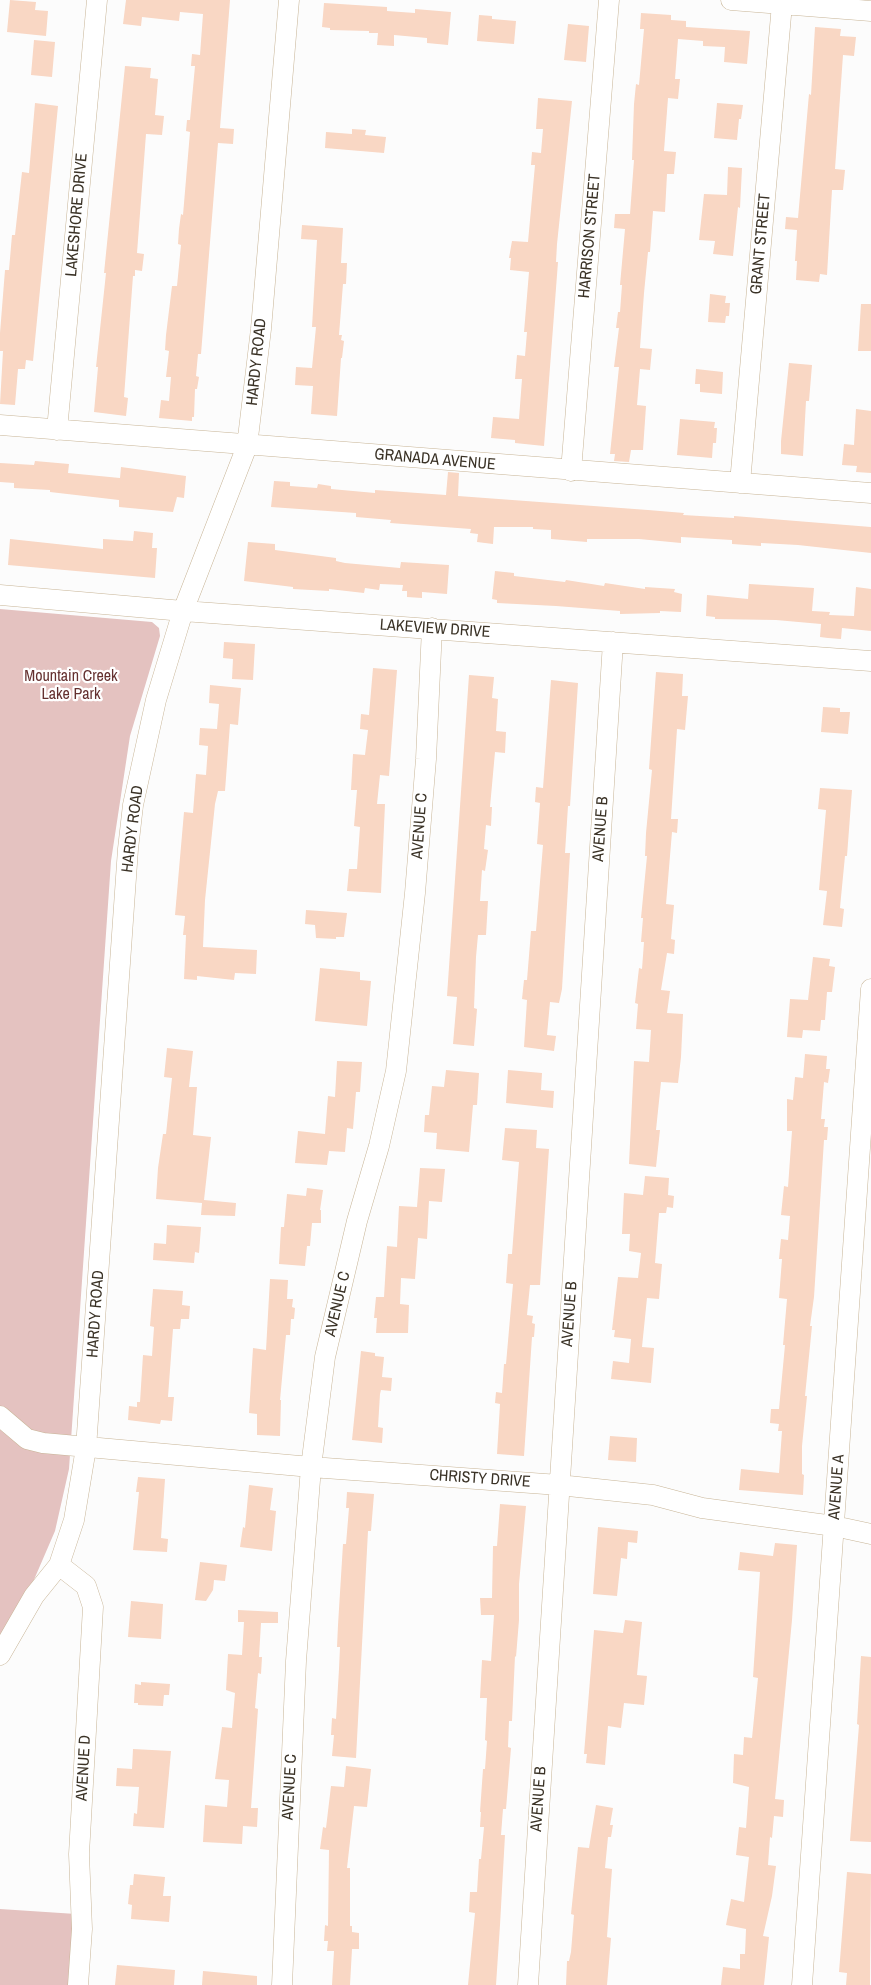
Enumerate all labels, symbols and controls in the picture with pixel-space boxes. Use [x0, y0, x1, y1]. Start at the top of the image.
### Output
street label: LAKESHORE DRIVE [62, 152, 92, 278]
street label: HARRISON STREET [575, 173, 605, 299]
street label: GRANT STREET [747, 193, 775, 295]
street label: HARDY ROAD [243, 318, 271, 406]
street label: GRANADA AVENUE [374, 445, 496, 475]
street label: LAKEVIEW DRIVE [379, 616, 491, 642]
park label: Mountain Creek Lake Park [24, 667, 118, 705]
street label: HARDY ROAD [118, 784, 148, 874]
street label: AVENUE C [408, 792, 432, 860]
street label: AVENUE B [589, 796, 613, 862]
street label: HARDY ROAD [83, 1270, 109, 1358]
street label: AVENUE C [321, 1270, 355, 1338]
street label: AVENUE B [558, 1281, 582, 1347]
street label: AVENUE A [825, 1454, 849, 1520]
street label: CHRISTY DRIVE [429, 1466, 531, 1492]
street label: AVENUE D [73, 1734, 95, 1802]
street label: AVENUE C [279, 1753, 301, 1821]
street label: AVENUE B [527, 1766, 551, 1832]

